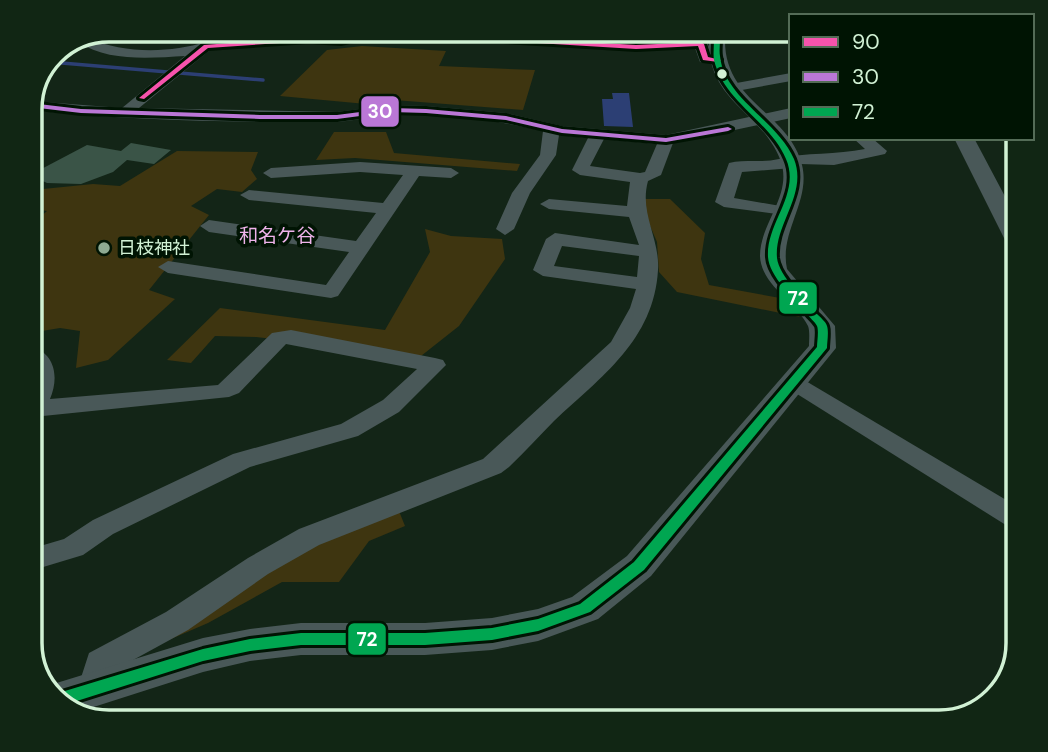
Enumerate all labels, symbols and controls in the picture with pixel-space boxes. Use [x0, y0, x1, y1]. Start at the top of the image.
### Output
legend [789, 14, 1034, 140]
text: 90 [852, 28, 880, 56]
text: 30 [852, 63, 879, 91]
unlabelled marker [715, 67, 729, 81]
line badge: 30 [360, 95, 400, 128]
text: 72 [852, 98, 875, 126]
text: 30 [368, 99, 392, 124]
district label: 和名ケ谷 [239, 223, 315, 248]
place label: 日枝神社 [118, 236, 190, 260]
marker: 日枝神社 [96, 240, 112, 256]
line badge: 72 [778, 281, 818, 315]
text: 72 [788, 286, 809, 311]
line badge: 72 [347, 622, 387, 656]
text: 72 [357, 627, 378, 652]

